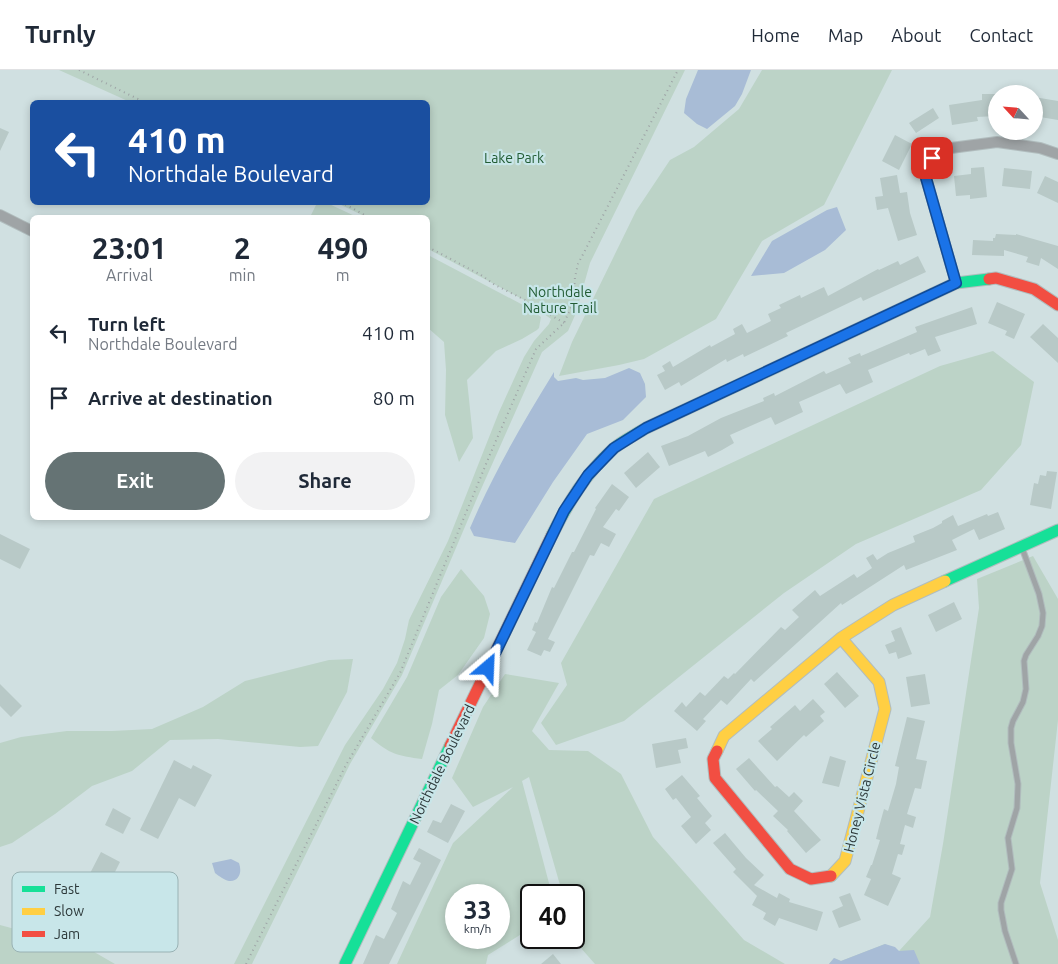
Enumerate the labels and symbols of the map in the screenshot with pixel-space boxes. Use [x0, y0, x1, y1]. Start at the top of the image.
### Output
north arrow [988, 85, 1042, 140]
pin [911, 137, 953, 179]
park label: Lake Park [484, 150, 544, 166]
park label: Northdale Nature Trail [523, 284, 597, 316]
position arrow [461, 641, 513, 693]
street label: Northdale Boulevard [406, 702, 478, 826]
street label: Honey Vista Circle [841, 740, 883, 854]
legend [12, 872, 178, 952]
text: Fast [54, 881, 80, 897]
speed limit sign: 40 [520, 884, 585, 949]
text: Slow [54, 903, 84, 919]
text: Jam [54, 926, 80, 942]

